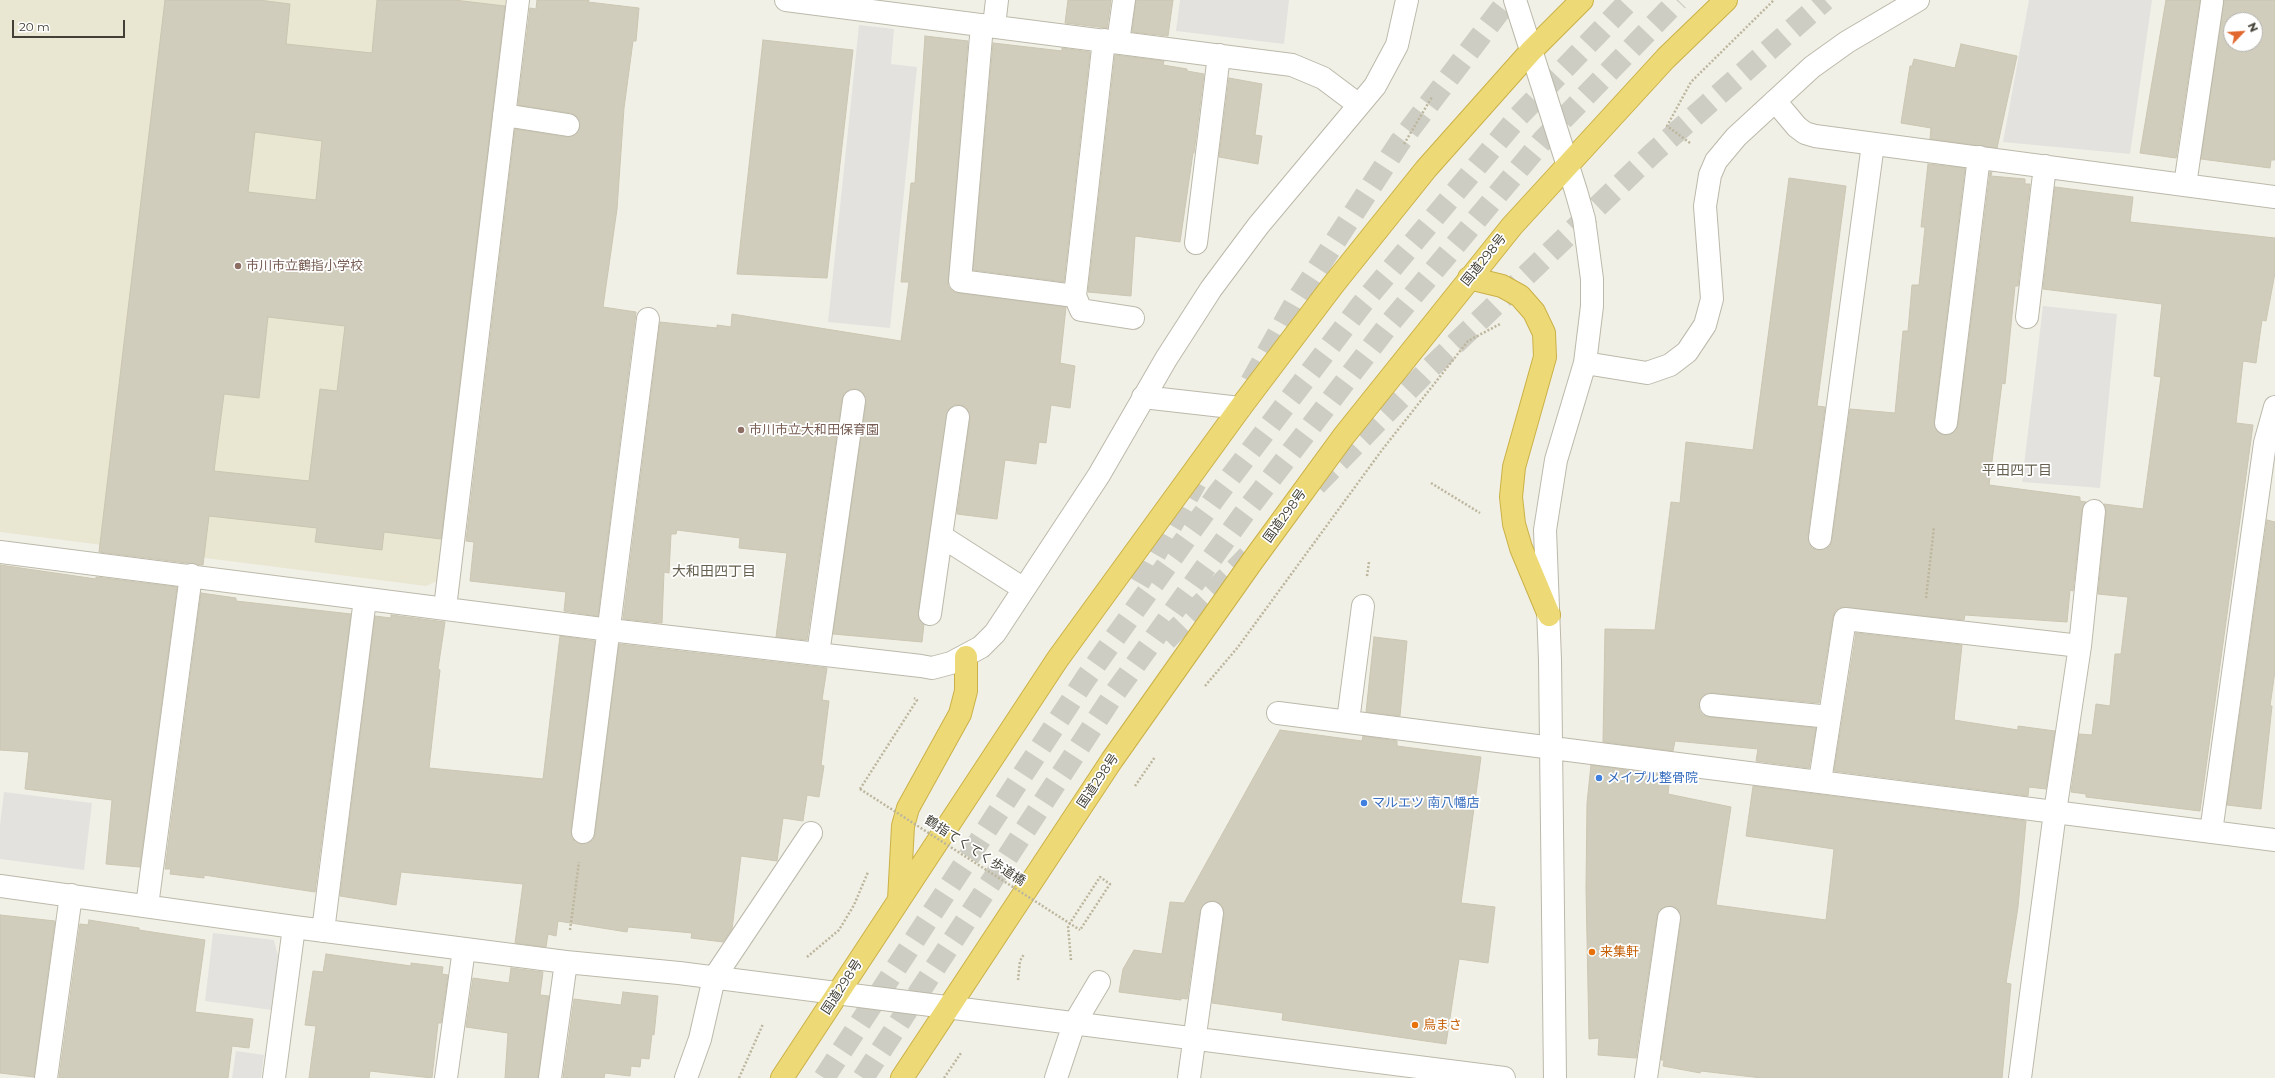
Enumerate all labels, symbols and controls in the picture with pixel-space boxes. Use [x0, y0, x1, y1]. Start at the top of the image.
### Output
scale bar [14, 12, 127, 38]
north arrow [2223, 12, 2263, 52]
text: 20 m [19, 19, 50, 34]
text: N [2245, 20, 2261, 34]
street label: 国道298号 [1458, 231, 1510, 289]
place label: 市川市立鶴指小学校 [246, 258, 363, 274]
marker: 市川市立鶴指小学校 [233, 261, 243, 271]
place label: 市川市立大和田保育園 [749, 422, 879, 438]
marker: 市川市立大和田保育園 [736, 425, 746, 435]
district label: 平田四丁目 [1982, 463, 2052, 479]
street label: 国道298号 [1260, 486, 1310, 546]
district label: 大和田四丁目 [672, 564, 756, 580]
street label: 国道298号 [1074, 751, 1122, 811]
place label: メイプル整骨院 [1607, 770, 1698, 786]
marker: メイプル整骨院 [1594, 773, 1604, 783]
place label: マルエツ 南八幡店 [1372, 795, 1479, 811]
marker: マルエツ 南八幡店 [1359, 798, 1369, 808]
street label: 鶴指てくてく歩道橋 [922, 813, 1028, 889]
place label: 来集軒 [1600, 944, 1639, 960]
marker: 来集軒 [1587, 947, 1597, 957]
street label: 国道298号 [818, 957, 866, 1017]
place label: 鳥まさ [1423, 1017, 1462, 1033]
marker: 鳥まさ [1410, 1020, 1420, 1030]

